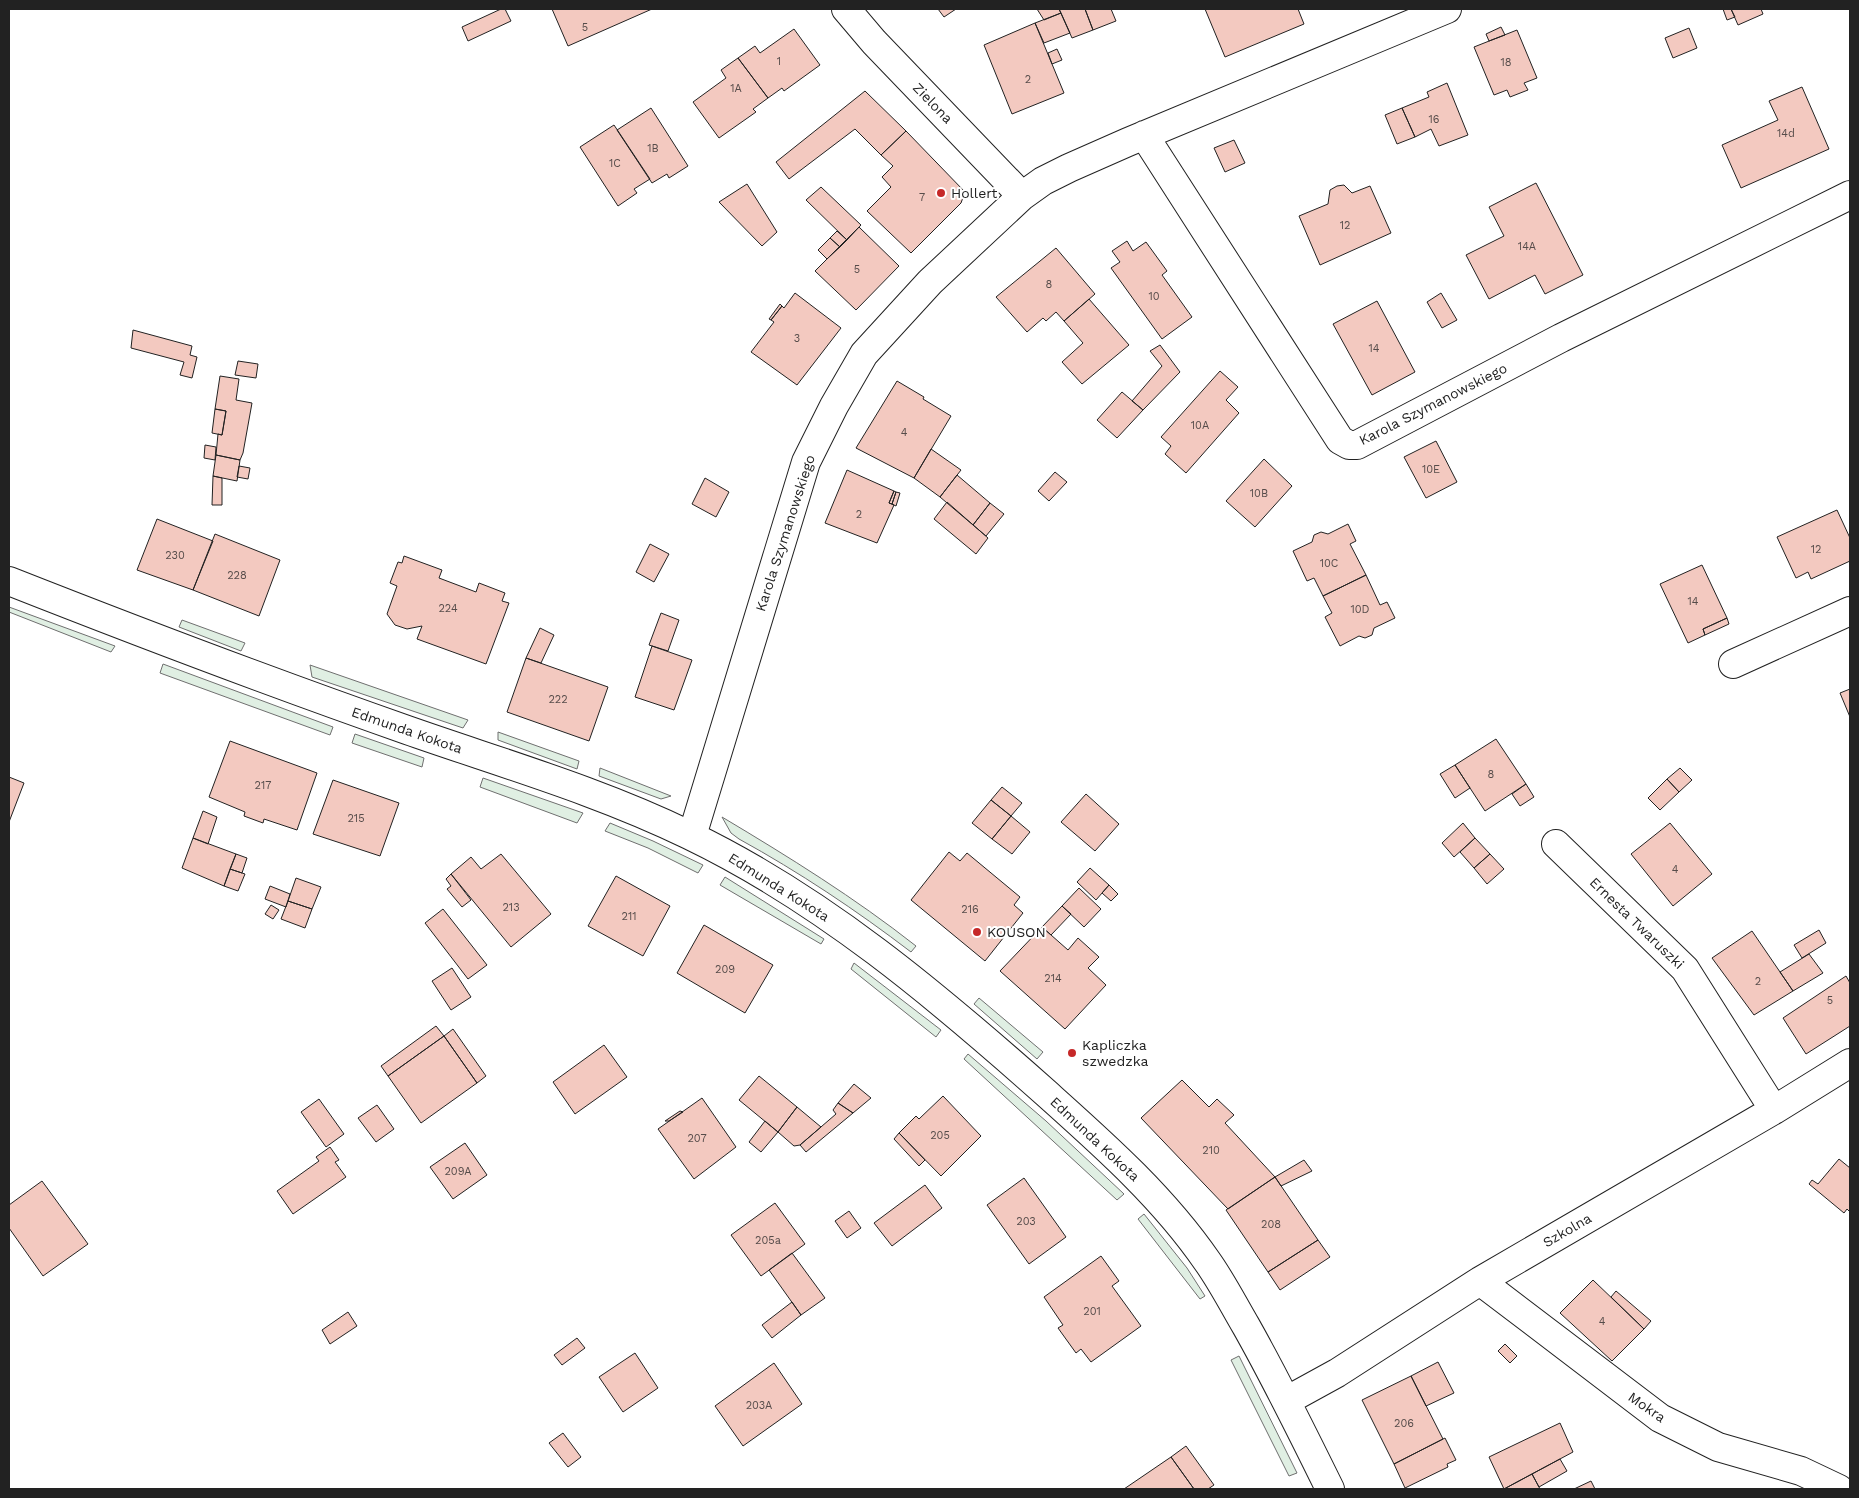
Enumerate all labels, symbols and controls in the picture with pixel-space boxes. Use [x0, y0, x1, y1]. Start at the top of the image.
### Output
house number: 5 [582, 21, 588, 34]
house number: 1 [777, 55, 781, 68]
house number: 18 [1500, 56, 1512, 69]
house number: 2 [1025, 73, 1031, 86]
street label: Zielona [910, 79, 956, 127]
house number: 1A [730, 82, 742, 95]
house number: 16 [1429, 113, 1440, 126]
house number: 14d [1777, 127, 1795, 140]
house number: 1B [647, 142, 659, 155]
house number: 1C [609, 157, 621, 170]
place label: Hollert [951, 185, 998, 201]
marker: Hollert [935, 187, 947, 199]
house number: 7 [919, 191, 925, 204]
house number: 12 [1340, 219, 1350, 232]
house number: 14A [1518, 240, 1536, 253]
house number: 5 [854, 263, 860, 276]
house number: 8 [1046, 278, 1053, 291]
house number: 10 [1148, 290, 1160, 303]
house number: 3 [794, 332, 800, 345]
house number: 14 [1368, 342, 1380, 355]
street label: Karola Szymanowskiego [1356, 360, 1510, 448]
house number: 10A [1191, 419, 1209, 432]
house number: 4 [901, 426, 908, 439]
street label: Karola Szymanowskiego [752, 453, 818, 613]
house number: 10E [1422, 463, 1440, 476]
house number: 10B [1250, 487, 1268, 500]
house number: 2 [856, 508, 862, 521]
house number: 12 [1811, 543, 1821, 556]
house number: 230 [165, 549, 185, 562]
house number: 10C [1320, 557, 1339, 570]
house number: 228 [227, 569, 247, 582]
house number: 14 [1687, 595, 1699, 608]
house number: 224 [438, 602, 458, 615]
house number: 10D [1350, 603, 1370, 616]
house number: 222 [548, 693, 568, 706]
street label: Edmunda Kokota [350, 704, 465, 756]
house number: 8 [1488, 768, 1495, 781]
house number: 217 [255, 779, 271, 792]
house number: 215 [347, 812, 365, 825]
street label: Edmunda Kokota [726, 849, 832, 925]
house number: 4 [1672, 863, 1679, 876]
street label: Ernesta Twaruszki [1587, 874, 1687, 972]
house number: 213 [502, 901, 520, 914]
house number: 216 [961, 903, 979, 916]
house number: 211 [622, 910, 637, 923]
place label: KOUSON [987, 924, 1046, 940]
marker: KOUSON [971, 926, 983, 938]
house number: 209 [715, 963, 735, 976]
house number: 214 [1044, 972, 1062, 985]
house number: 2 [1755, 975, 1761, 988]
house number: 5 [1827, 994, 1833, 1007]
place label: Kapliczka szwedzka [1082, 1037, 1148, 1069]
marker: Kapliczka szwedzka [1066, 1047, 1078, 1059]
street label: Edmunda Kokota [1047, 1094, 1143, 1184]
house number: 205 [930, 1129, 950, 1142]
house number: 207 [687, 1132, 707, 1145]
house number: 210 [1202, 1144, 1220, 1157]
house number: 209A [444, 1165, 472, 1178]
street label: Szkolna [1540, 1210, 1594, 1250]
house number: 203 [1016, 1215, 1036, 1228]
house number: 208 [1261, 1218, 1281, 1231]
house number: 205a [755, 1234, 781, 1247]
house number: 201 [1083, 1305, 1101, 1318]
house number: 4 [1599, 1315, 1606, 1328]
street label: Mokra [1625, 1389, 1669, 1426]
house number: 203A [746, 1399, 772, 1412]
house number: 206 [1394, 1417, 1414, 1430]

